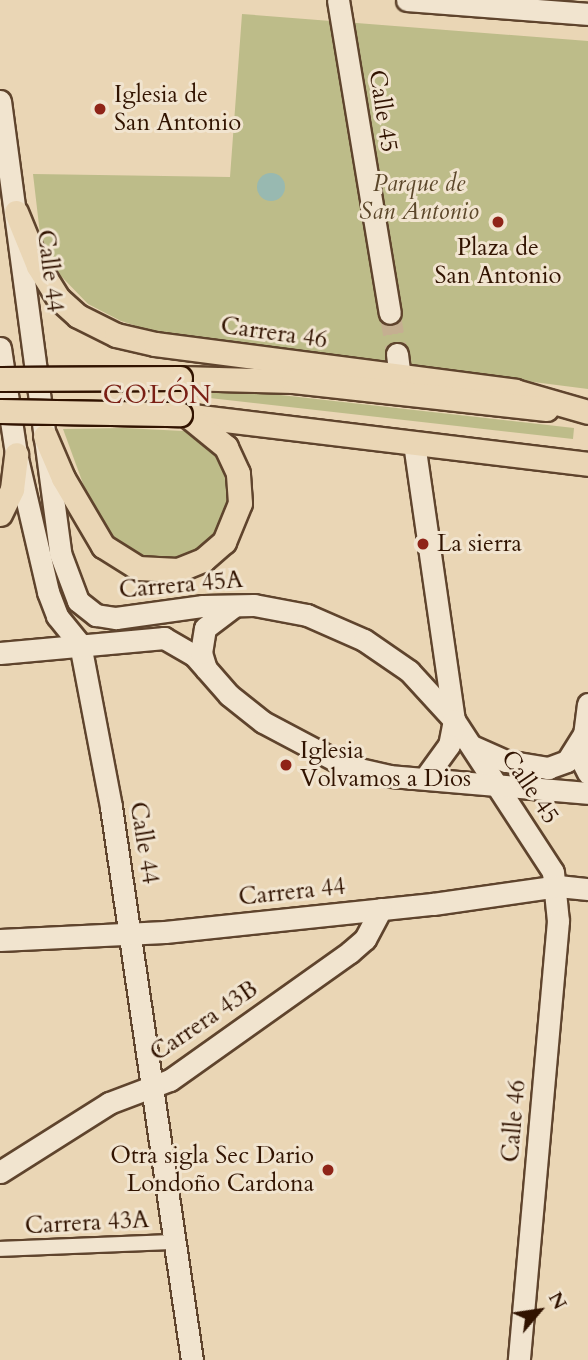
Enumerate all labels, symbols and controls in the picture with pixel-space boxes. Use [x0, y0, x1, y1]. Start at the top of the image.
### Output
street label: Calle 45 [362, 68, 404, 154]
place label: Iglesia de San Antonio [114, 81, 241, 137]
marker: Iglesia de San Antonio [92, 101, 108, 117]
park label: Parque de San Antonio [359, 170, 479, 226]
marker: Plaza de San Antonio [490, 214, 506, 230]
street label: Calle 44 [31, 228, 69, 314]
place label: Plaza de San Antonio [434, 234, 562, 290]
street label: Carrera 46 [219, 311, 329, 355]
district label: COLÓN [103, 379, 213, 411]
place label: La sierra [437, 530, 522, 558]
marker: La sierra [415, 536, 431, 552]
street label: Carrera 45A [118, 565, 244, 605]
place label: Iglesia Volvamos a Dios [300, 737, 471, 793]
street label: Calle 45 [495, 745, 565, 829]
marker: Iglesia Volvamos a Dios [278, 757, 294, 773]
street label: Calle 44 [123, 800, 165, 886]
street label: Carrera 44 [237, 872, 347, 912]
street label: Carrera 43B [145, 975, 263, 1067]
street label: Calle 46 [496, 1078, 532, 1164]
place label: Otra sigla Sec Dario Londoño Cardona [110, 1142, 314, 1198]
marker: Otra sigla Sec Dario Londoño Cardona [320, 1162, 336, 1178]
street label: Carrera 43A [24, 1205, 150, 1241]
north arrow [504, 1276, 574, 1346]
text: N [542, 1287, 573, 1314]

